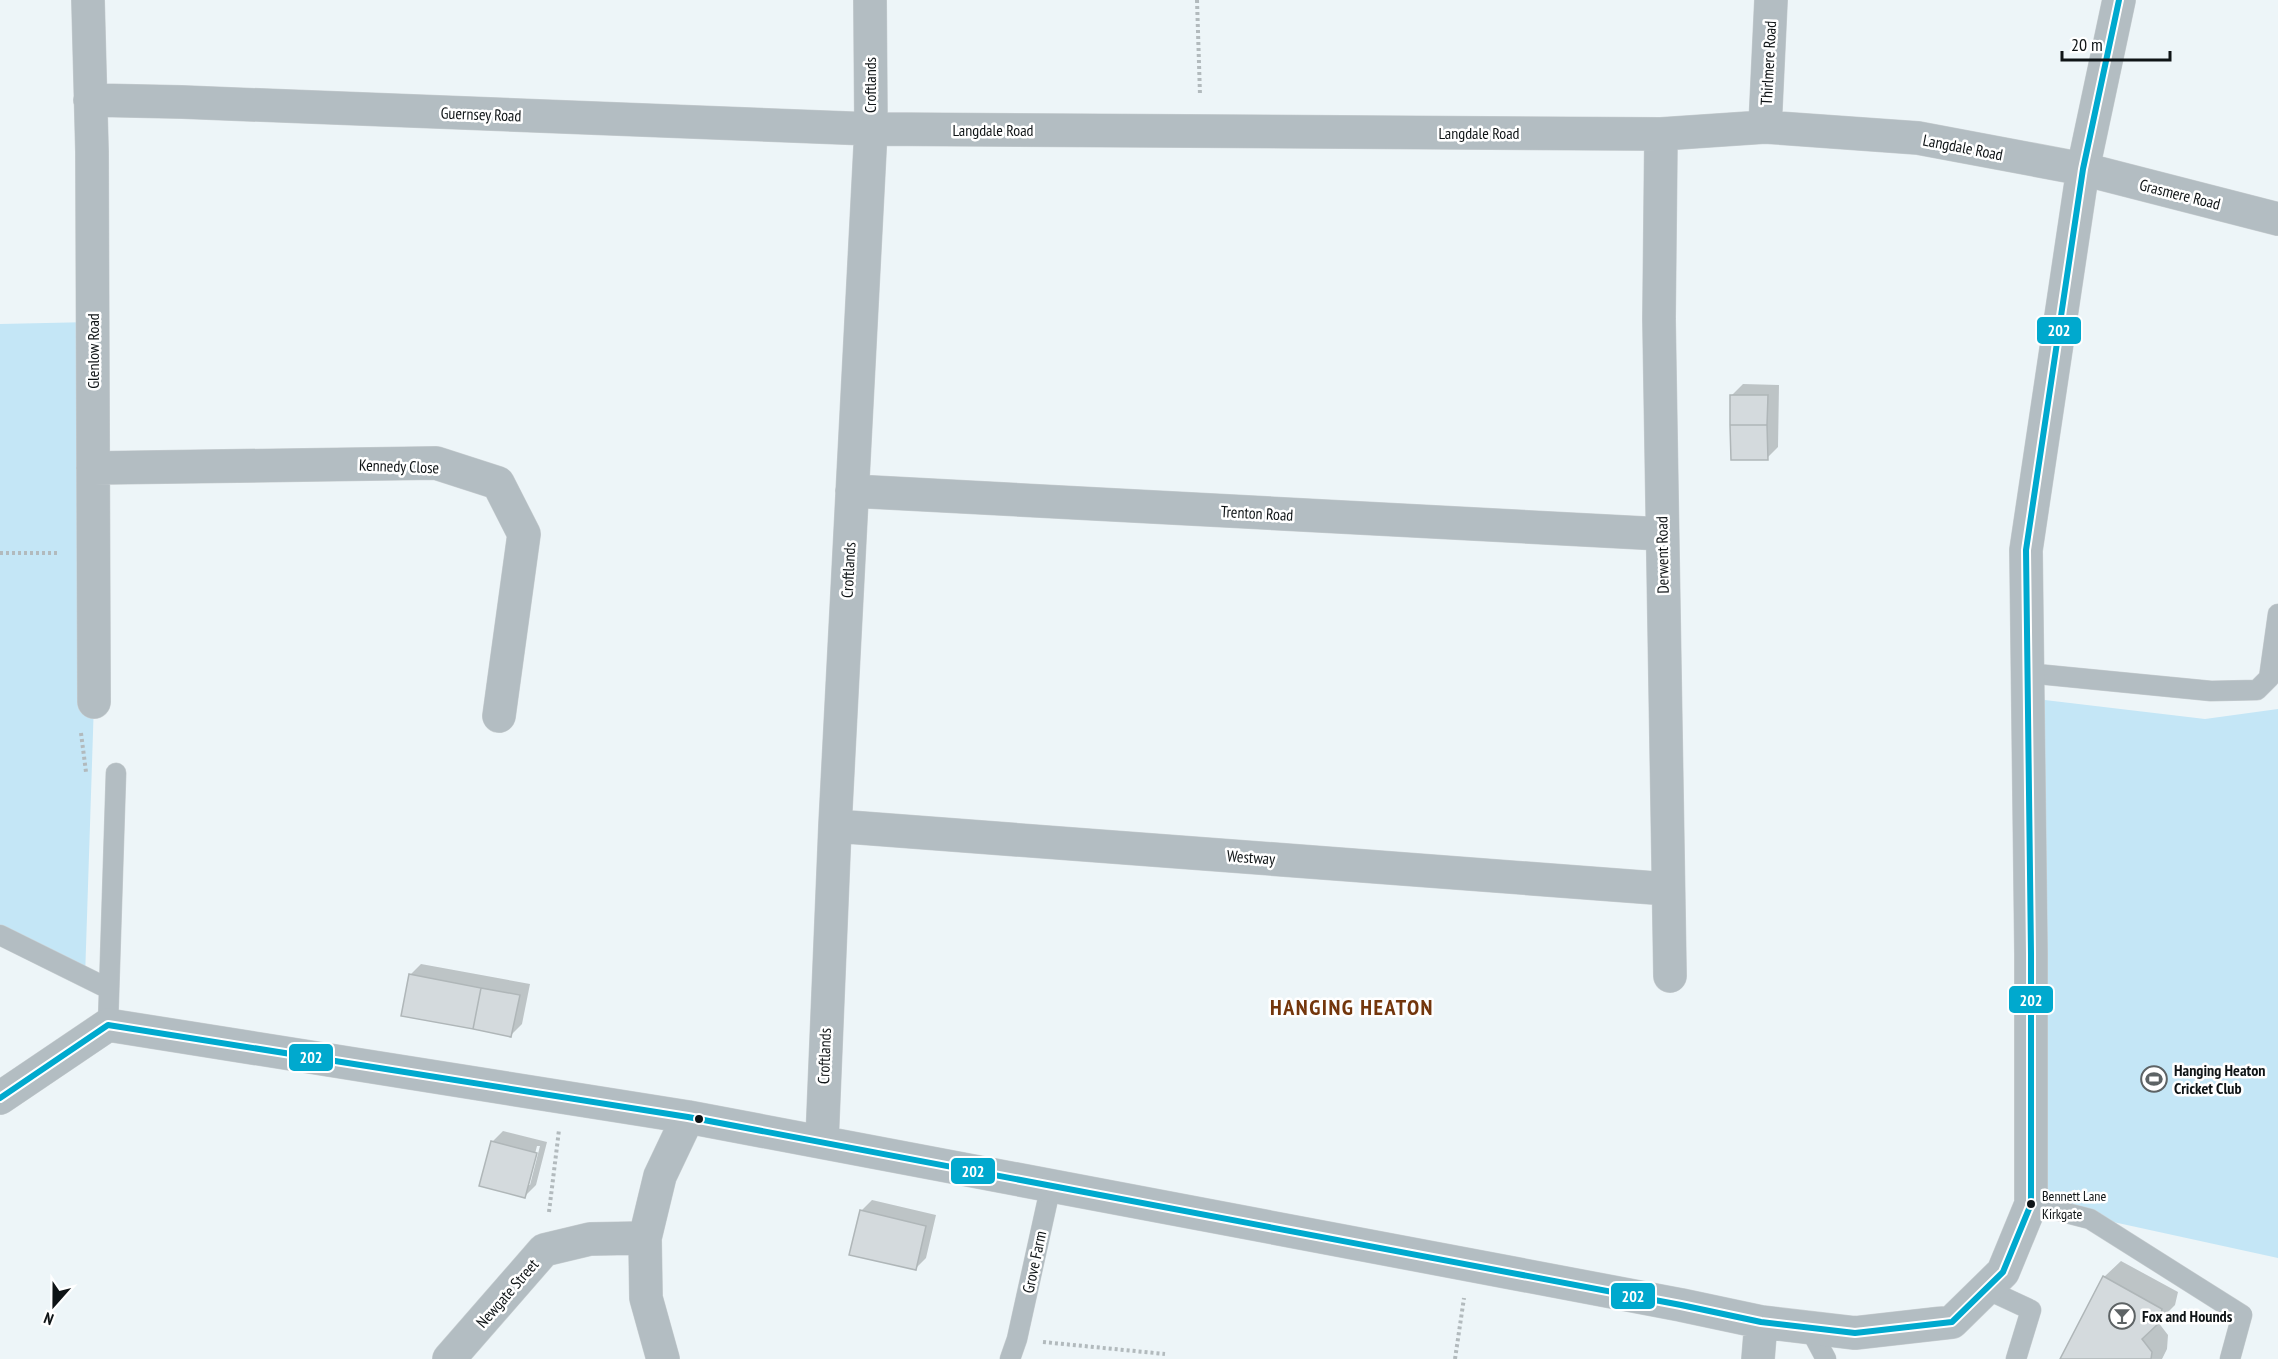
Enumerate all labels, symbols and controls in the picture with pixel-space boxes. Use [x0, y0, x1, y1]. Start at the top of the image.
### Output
street label: Thirlmere Road [1756, 20, 1780, 106]
scale bar [2062, 24, 2170, 62]
text: 20 m [2071, 33, 2103, 56]
street label: Croftlands [860, 57, 880, 113]
street label: Guernsey Road [440, 103, 522, 125]
street label: Langdale Road [952, 120, 1034, 140]
street label: Langdale Road [1438, 123, 1520, 143]
street label: Langdale Road [1921, 129, 2005, 165]
street label: Grasmere Road [2137, 174, 2223, 214]
street label: Glenlow Road [83, 313, 103, 389]
line badge: 202 [2036, 316, 2082, 345]
text: 202 [2048, 320, 2070, 340]
street label: Kennedy Close [358, 455, 440, 477]
street label: Trenton Road [1220, 501, 1294, 525]
street label: Derwent Road [1651, 516, 1673, 594]
street label: Croftlands [837, 541, 859, 599]
street label: Westway [1226, 845, 1276, 869]
line badge: 202 [2008, 985, 2054, 1014]
text: 202 [2020, 990, 2042, 1010]
district label: HANGING HEATON [1270, 993, 1434, 1021]
street label: Croftlands [813, 1028, 835, 1084]
line badge: 202 [288, 1043, 334, 1072]
text: 202 [300, 1047, 322, 1067]
place label: Hanging Heaton Cricket Club [2174, 1060, 2266, 1098]
sports icon: Hanging Heaton Cricket Club [2139, 1064, 2169, 1094]
unlabelled marker [693, 1113, 705, 1125]
line badge: 202 [950, 1157, 996, 1185]
text: 202 [962, 1161, 984, 1181]
place label: Bennett Lane Kirkgate [2042, 1187, 2106, 1223]
marker: Bennett Lane Kirkgate [2025, 1198, 2037, 1210]
street label: Grove Farm [1018, 1229, 1050, 1295]
street label: Newgate Street [472, 1254, 543, 1332]
north arrow [24, 1275, 84, 1335]
line badge: 202 [1610, 1282, 1656, 1310]
text: 202 [1622, 1286, 1644, 1306]
bar icon: Fox and Hounds [2107, 1301, 2137, 1331]
place label: Fox and Hounds [2142, 1306, 2233, 1326]
text: N [41, 1308, 56, 1330]

